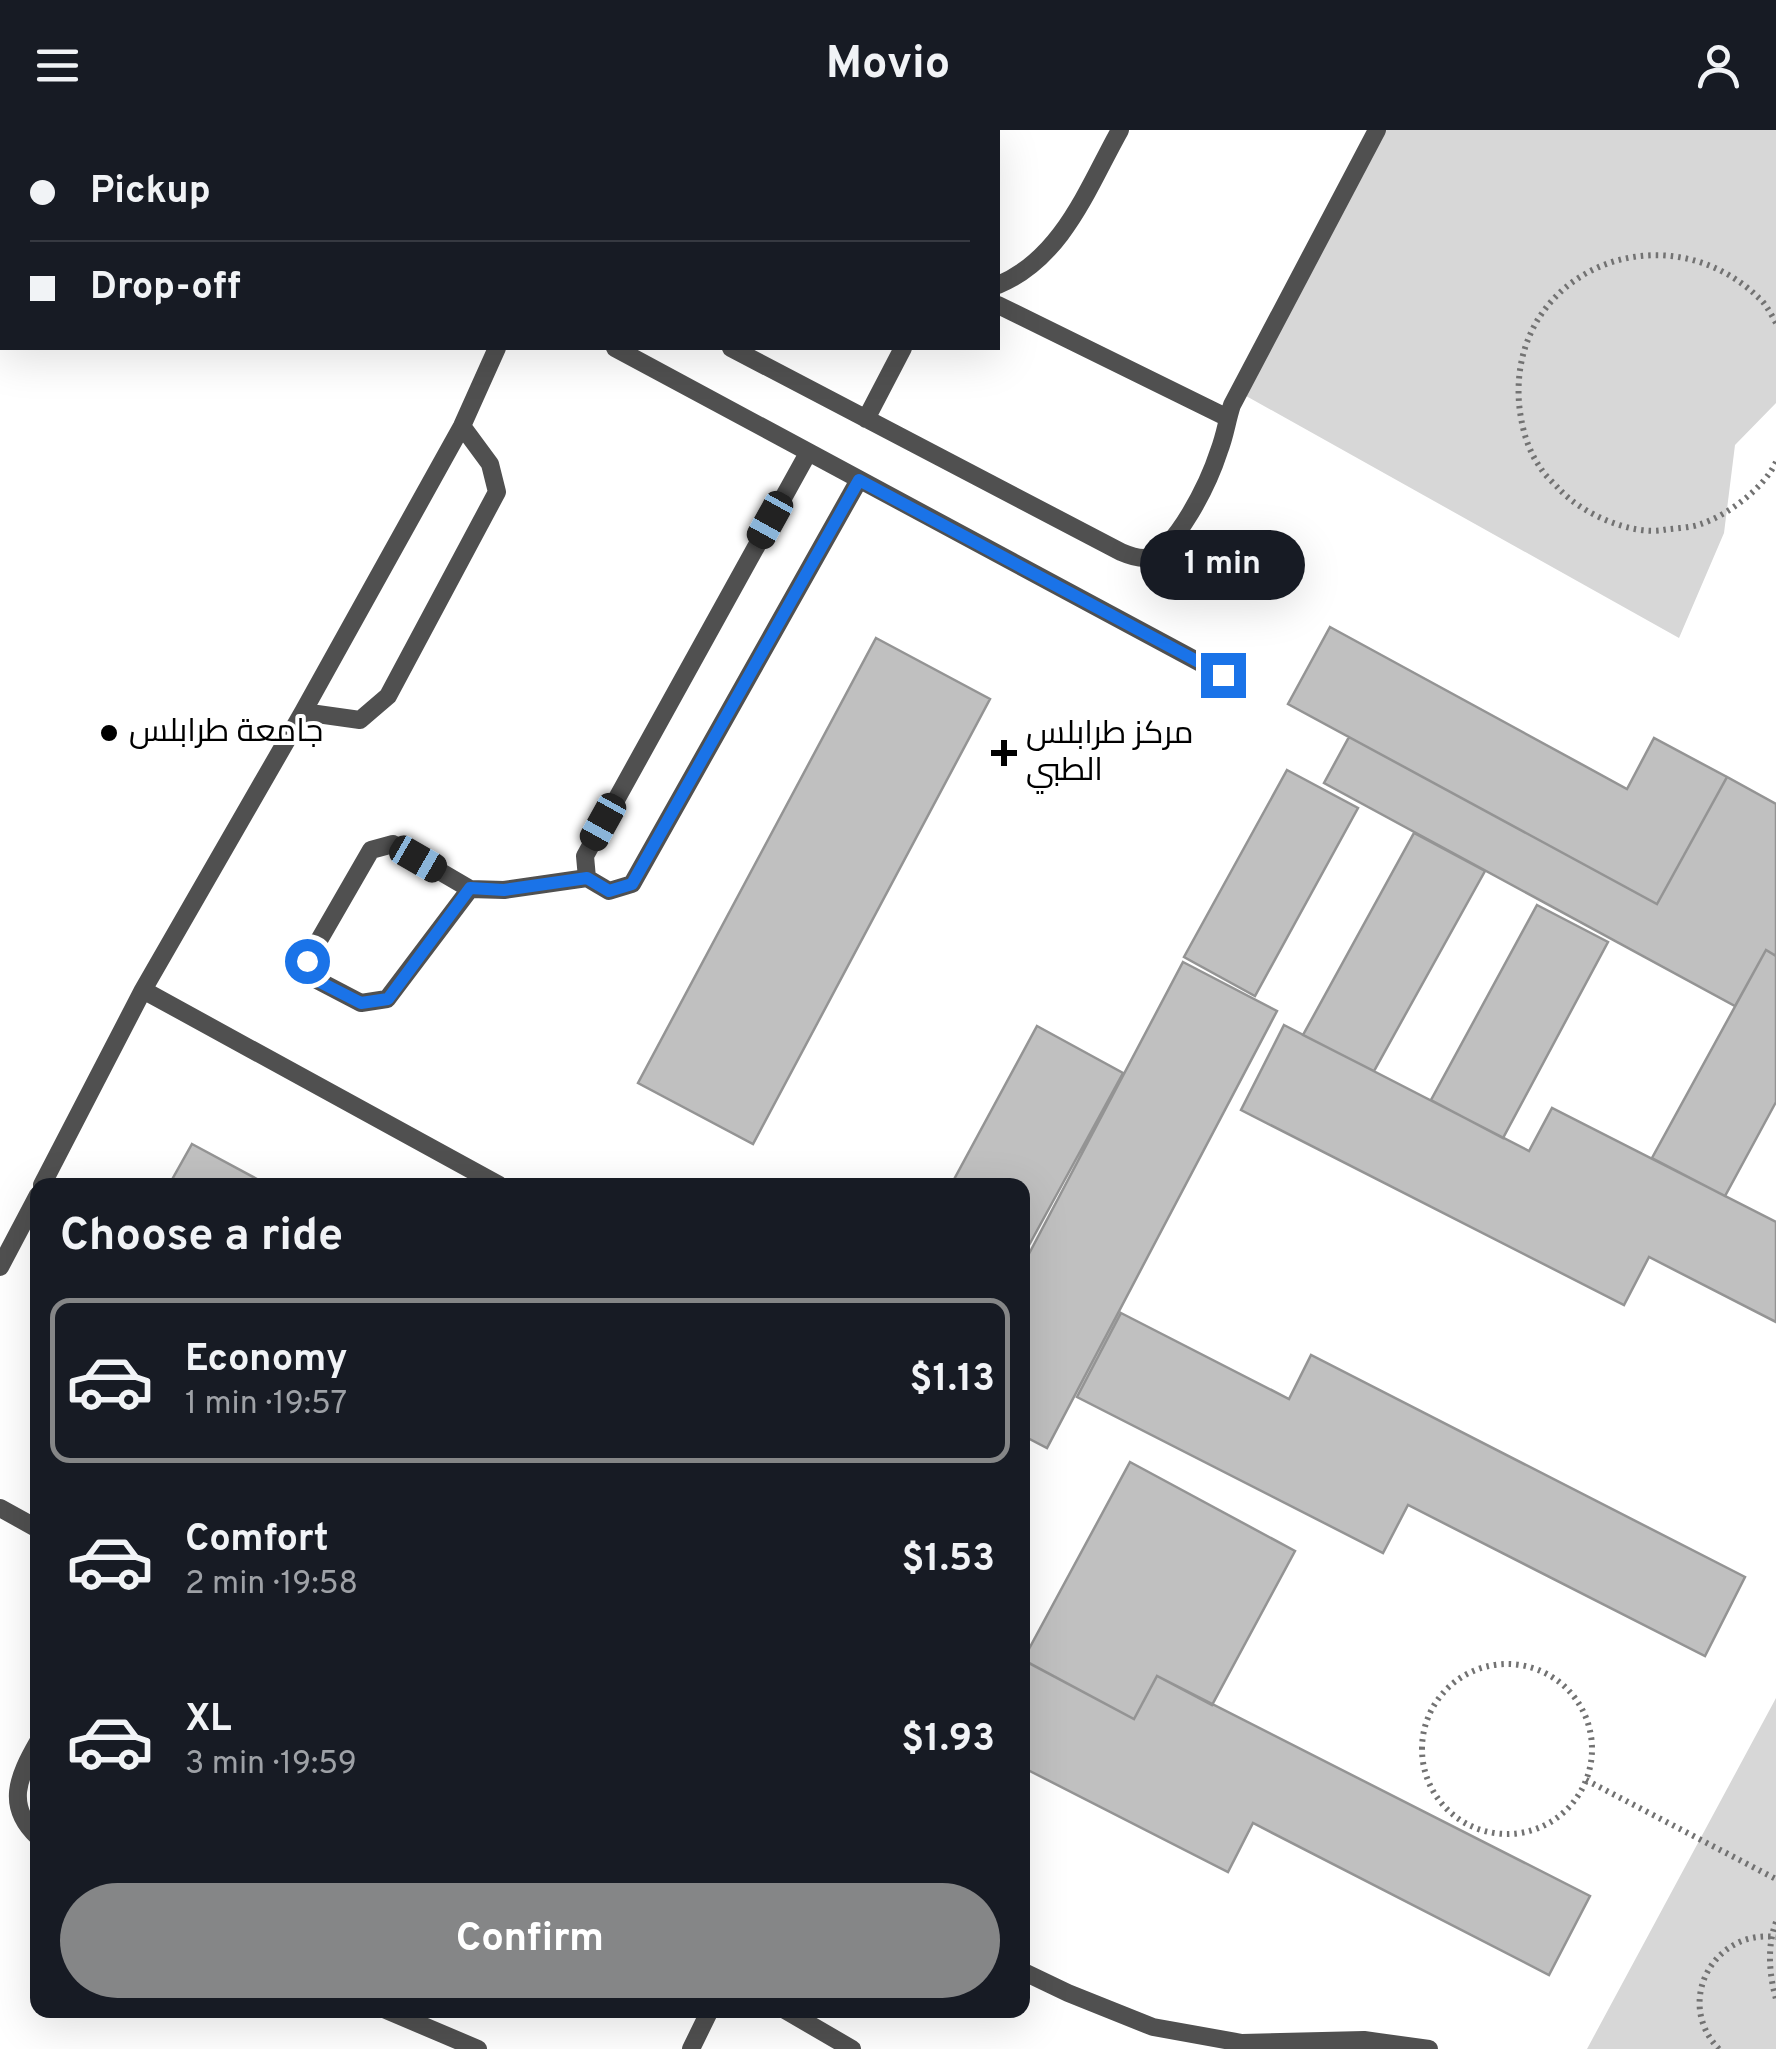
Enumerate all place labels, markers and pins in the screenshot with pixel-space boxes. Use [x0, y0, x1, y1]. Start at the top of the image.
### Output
place label: جامعة طرابلس [129, 713, 323, 753]
place label: مركز طرابلس الطبي [1026, 715, 1194, 794]
marker: جامعة طرابلس [98, 722, 120, 744]
marker: مركز طرابلس الطبي [991, 740, 1017, 766]

